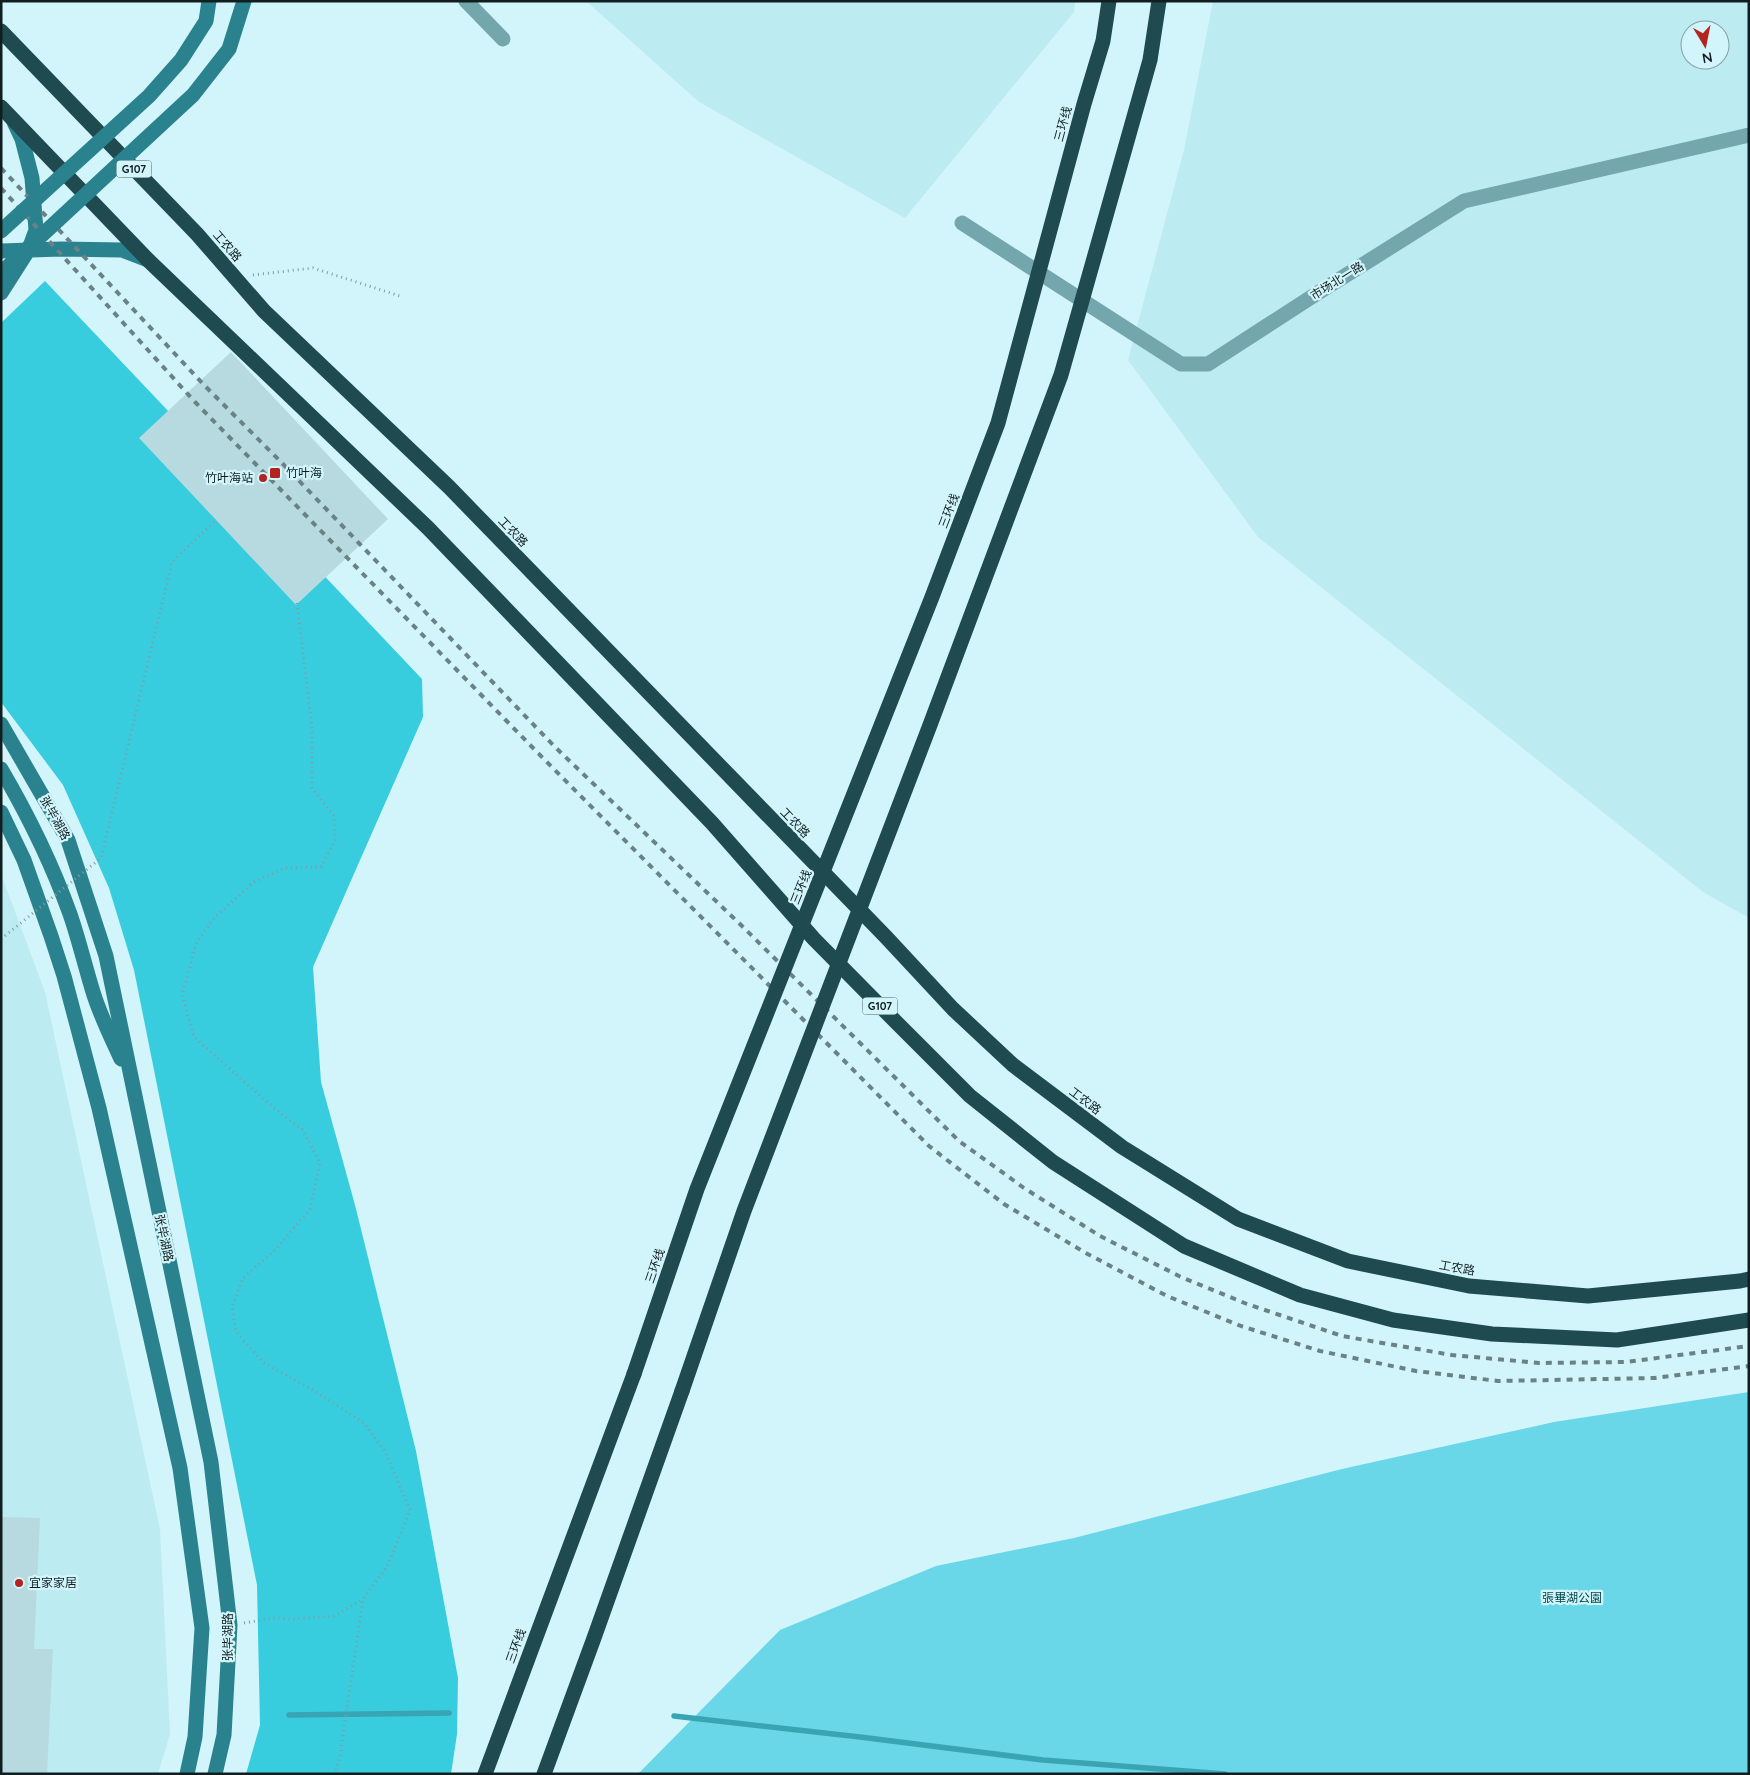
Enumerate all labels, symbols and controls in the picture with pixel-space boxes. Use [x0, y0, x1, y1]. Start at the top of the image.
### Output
north arrow [1680, 20, 1730, 70]
text: N [1701, 48, 1714, 68]
street label: 三环线 [1051, 105, 1074, 143]
road number: G107 [116, 160, 152, 178]
street label: 工农路 [210, 227, 245, 264]
street label: 市场北一路 [1307, 258, 1366, 303]
place label: 竹叶海 [286, 465, 322, 480]
marker: 竹叶海 [268, 466, 282, 480]
place label: 竹叶海站 [205, 470, 253, 485]
marker: 竹叶海站 [257, 472, 269, 484]
street label: 三环线 [935, 491, 962, 530]
street label: 工农路 [495, 513, 531, 550]
street label: 张毕湖路 [37, 793, 74, 842]
street label: 工农路 [777, 804, 813, 841]
street label: 三环线 [787, 867, 814, 906]
road number: G107 [862, 998, 898, 1014]
street label: 工农路 [1066, 1084, 1104, 1117]
street label: 张毕湖路 [152, 1213, 177, 1263]
street label: 三环线 [642, 1246, 667, 1285]
street label: 工农路 [1438, 1257, 1476, 1278]
place label: 宜家家居 [29, 1575, 77, 1590]
marker: 宜家家居 [13, 1577, 25, 1589]
park label: 張畢湖公園 [1542, 1590, 1602, 1605]
street label: 张毕湖路 [220, 1613, 235, 1661]
street label: 三环线 [502, 1626, 529, 1665]

